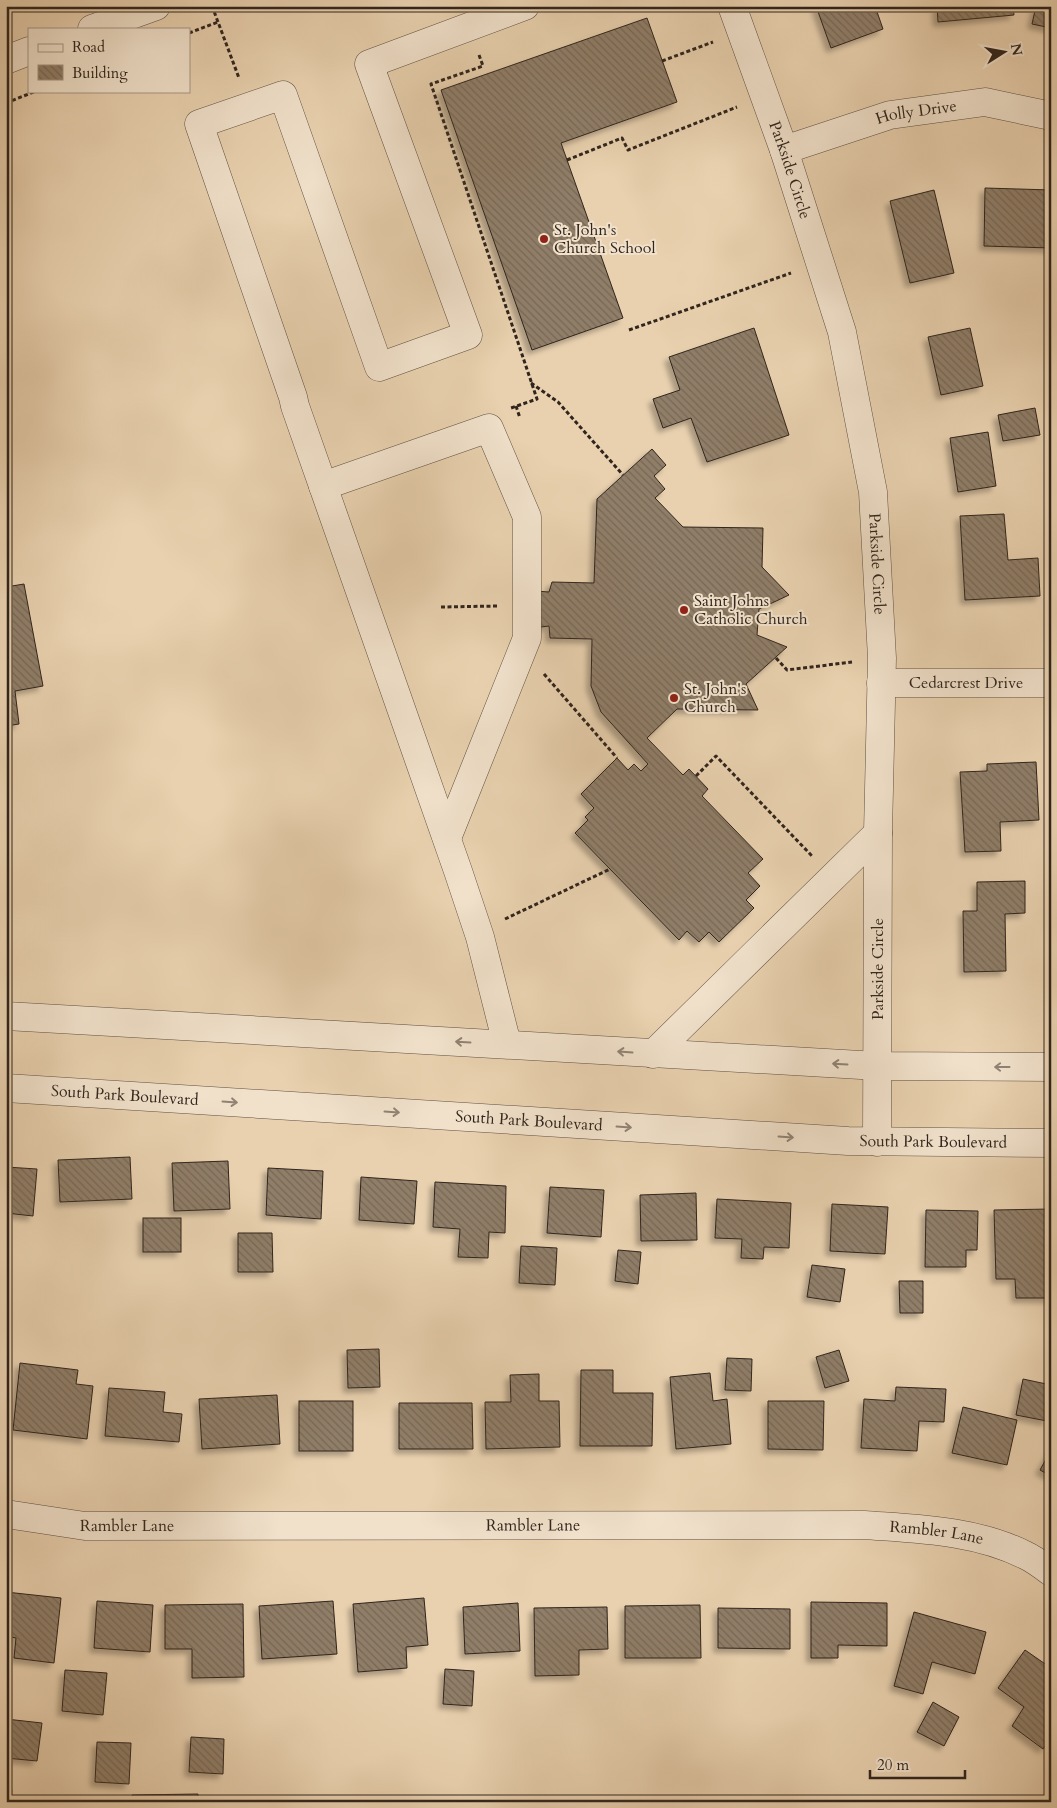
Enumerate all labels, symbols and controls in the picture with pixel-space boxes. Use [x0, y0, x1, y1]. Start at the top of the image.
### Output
legend [28, 28, 190, 92]
north arrow [980, 28, 1030, 78]
text: Road [72, 37, 105, 57]
text: N [1006, 42, 1027, 57]
text: Building [72, 63, 128, 83]
street label: Holly Drive [873, 95, 958, 130]
street label: Parkside Circle [763, 118, 816, 222]
place label: St. John's Church School [554, 219, 655, 259]
marker: St. John's Church School [538, 233, 550, 245]
street label: Parkside Circle [863, 512, 891, 615]
place label: Saint Johns Catholic Church [694, 590, 808, 630]
marker: Saint Johns Catholic Church [678, 604, 690, 616]
street label: Cedarcrest Drive [909, 672, 1023, 694]
place label: St. John's Church [684, 678, 746, 718]
marker: St. John's Church [668, 692, 680, 704]
street label: Parkside Circle [867, 918, 889, 1020]
one-way arrow [455, 1037, 471, 1046]
one-way arrow [617, 1047, 633, 1057]
one-way arrow [832, 1060, 848, 1069]
one-way arrow [994, 1062, 1010, 1072]
street label: South Park Boulevard [50, 1080, 200, 1111]
one-way arrow [221, 1098, 237, 1107]
street label: South Park Boulevard [455, 1105, 604, 1137]
one-way arrow [383, 1108, 399, 1117]
one-way arrow [615, 1123, 631, 1132]
street label: South Park Boulevard [859, 1130, 1008, 1154]
one-way arrow [778, 1133, 794, 1142]
street label: Rambler Lane [486, 1514, 580, 1536]
street label: Rambler Lane [80, 1515, 174, 1537]
street label: Rambler Lane [889, 1516, 986, 1550]
scale bar [870, 1748, 964, 1780]
text: 20 m [877, 1755, 909, 1775]

